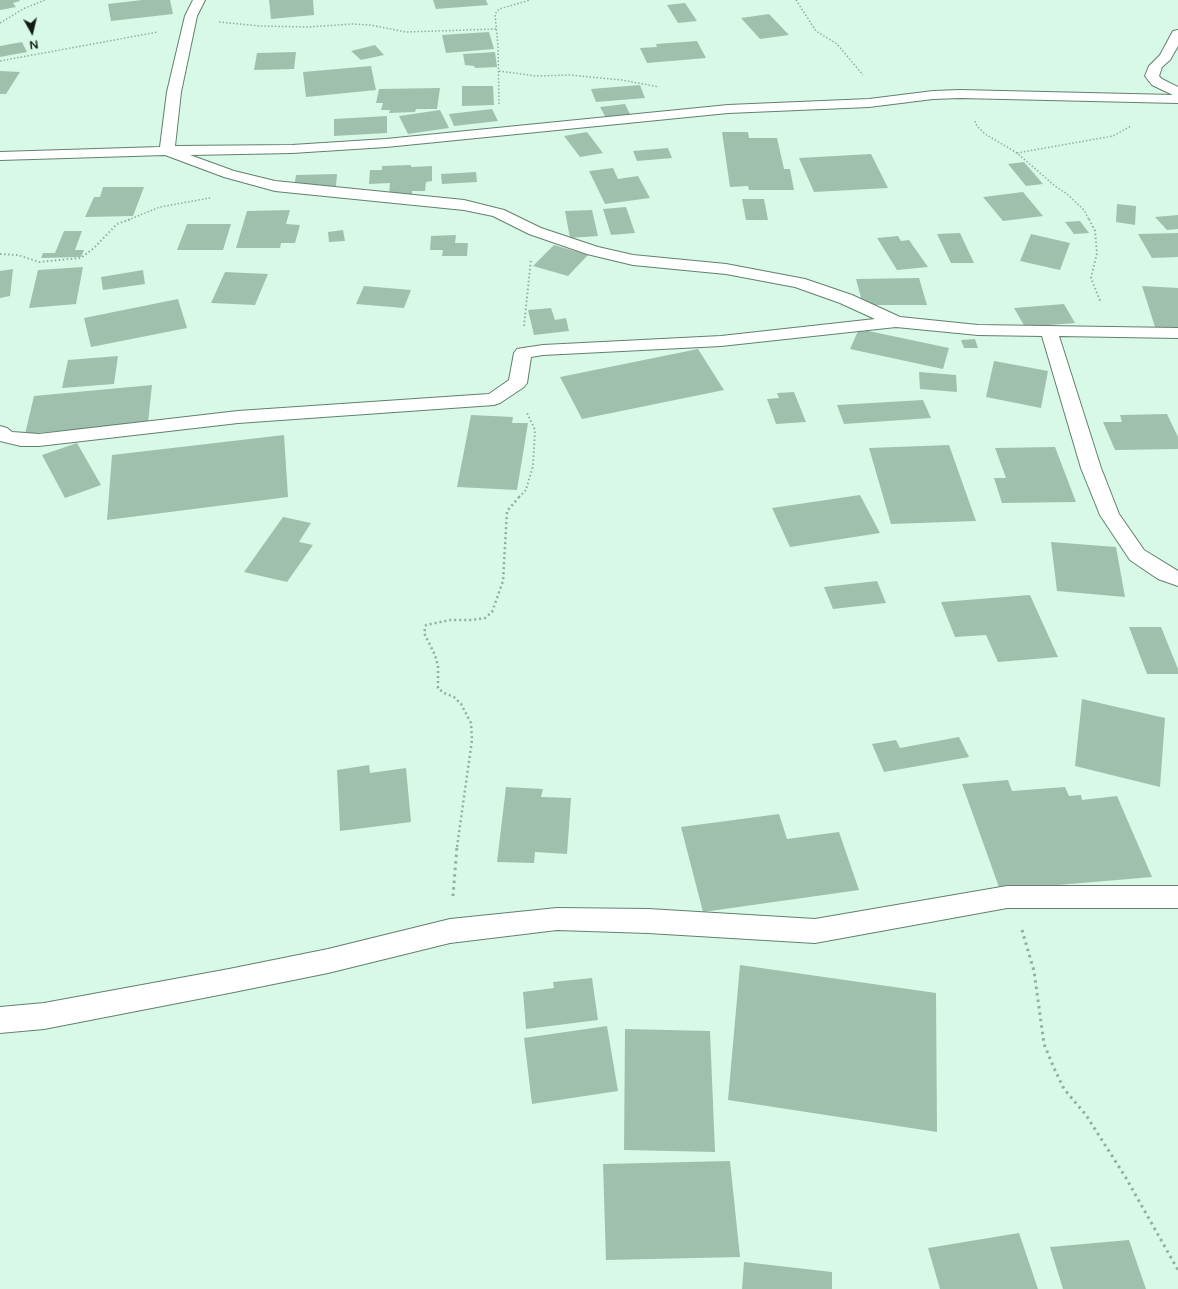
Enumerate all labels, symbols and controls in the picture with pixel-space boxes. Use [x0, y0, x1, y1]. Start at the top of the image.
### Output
north arrow [12, 12, 52, 52]
text: N [28, 37, 39, 51]

